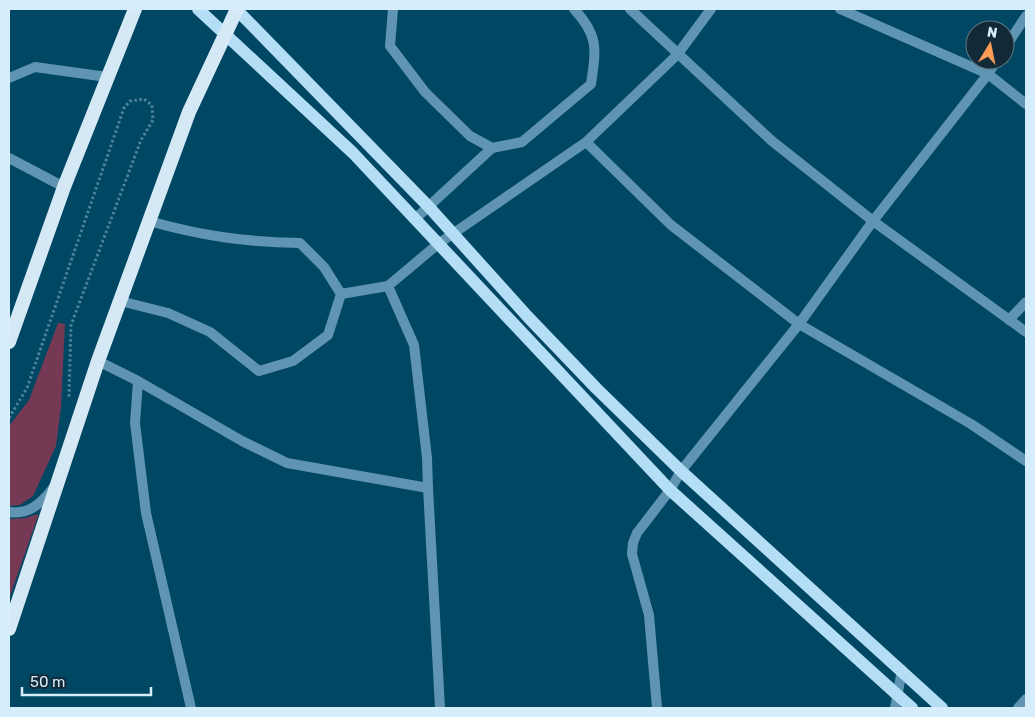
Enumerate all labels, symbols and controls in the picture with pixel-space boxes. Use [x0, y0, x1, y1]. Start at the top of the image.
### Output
north arrow [965, 20, 1015, 70]
text: N [986, 23, 999, 42]
scale bar [22, 664, 151, 696]
text: 50 m [30, 673, 65, 691]

